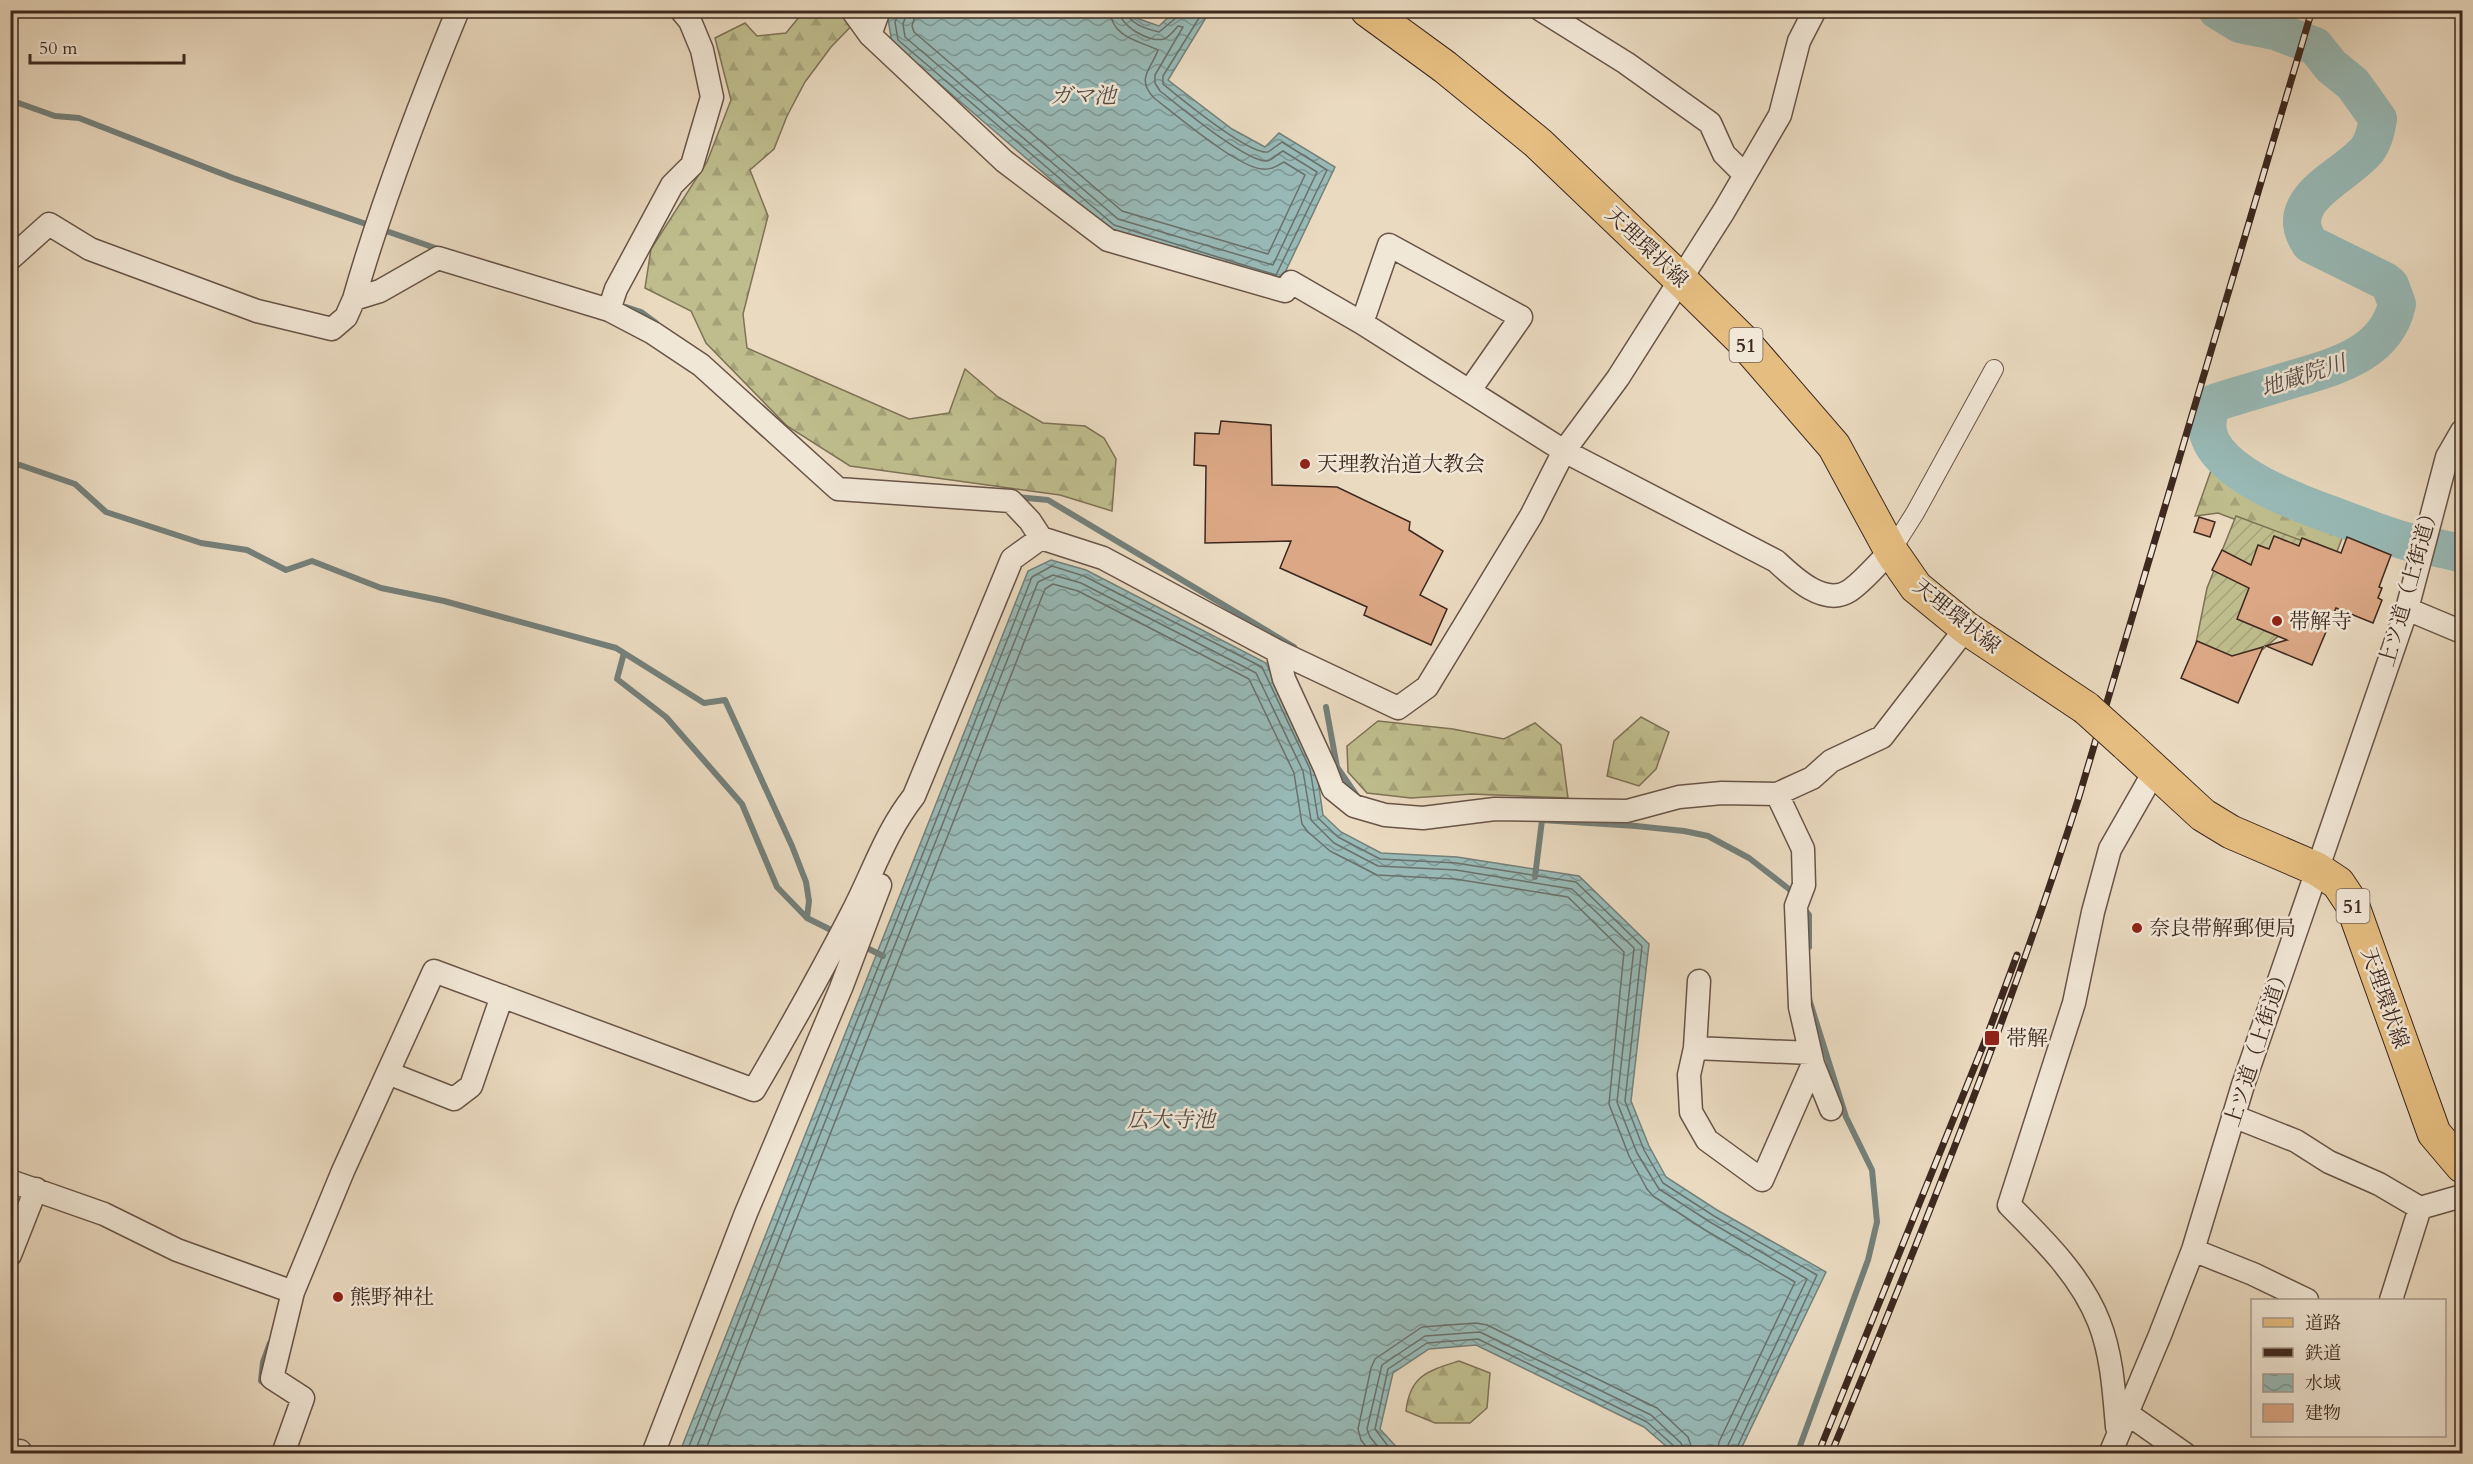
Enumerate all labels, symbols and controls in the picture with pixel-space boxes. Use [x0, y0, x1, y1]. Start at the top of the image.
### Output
scale bar [30, 27, 184, 65]
text: 50 m [39, 36, 78, 61]
water label: ガマ池 [1050, 81, 1119, 111]
street label: 天理環状線 [1599, 200, 1694, 294]
road number: 51 [1730, 328, 1762, 362]
water label: 地蔵院川 [2257, 347, 2352, 404]
place label: 天理教治道大教会 [1317, 450, 1485, 479]
marker: 天理教治道大教会 [1298, 457, 1312, 471]
street label: 上ツ道（上街道） [2372, 500, 2447, 670]
street label: 天理環状線 [1907, 572, 2007, 661]
place label: 帯解寺 [2289, 607, 2352, 636]
marker: 帯解寺 [2270, 614, 2284, 628]
road number: 51 [2336, 889, 2370, 923]
place label: 奈良帯解郵便局 [2149, 914, 2296, 943]
marker: 奈良帯解郵便局 [2130, 921, 2144, 935]
street label: 天理環状線 [2354, 944, 2415, 1053]
street label: 上ツ道（上街道） [2218, 962, 2297, 1131]
place label: 帯解 [2006, 1024, 2048, 1053]
marker: 帯解 [1983, 1029, 2001, 1047]
water label: 広大寺池 [1127, 1105, 1218, 1135]
place label: 熊野神社 [350, 1283, 434, 1312]
marker: 熊野神社 [331, 1290, 345, 1304]
legend [2251, 1299, 2446, 1437]
text: 道路 [2305, 1311, 2341, 1336]
text: 鉄道 [2305, 1341, 2341, 1366]
text: 水域 [2305, 1371, 2341, 1396]
text: 建物 [2305, 1401, 2341, 1426]

